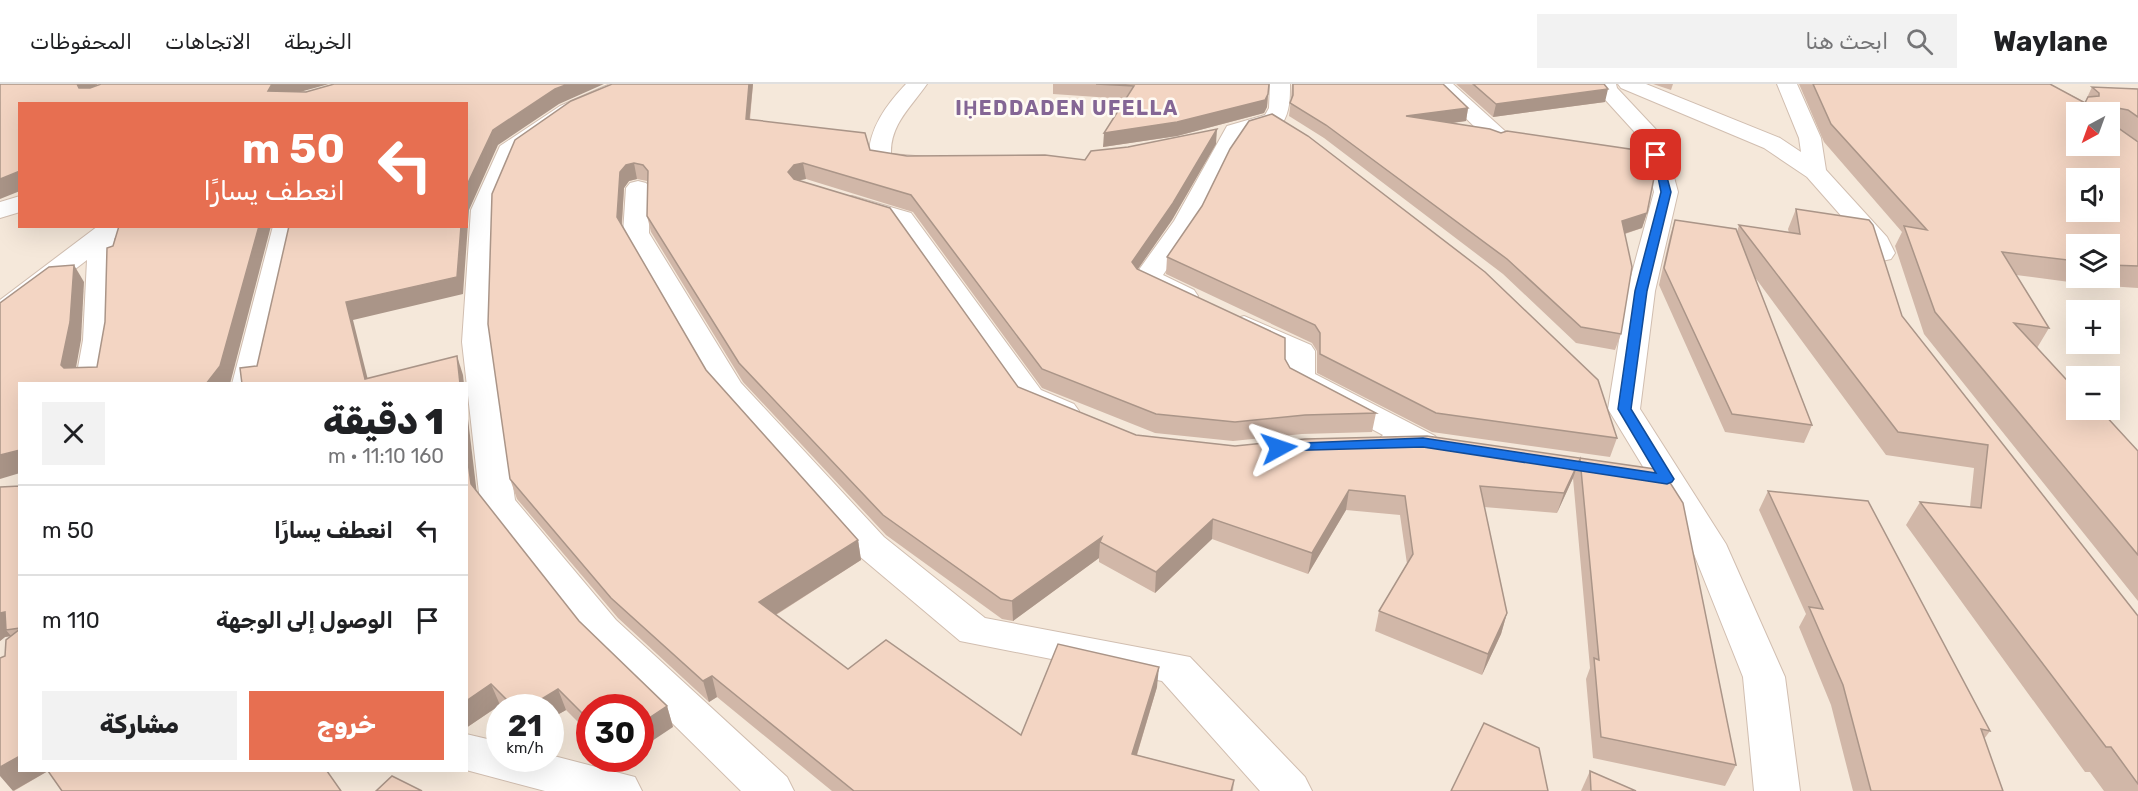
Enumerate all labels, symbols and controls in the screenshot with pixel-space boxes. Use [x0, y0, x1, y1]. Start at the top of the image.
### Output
search box [1537, 14, 1957, 68]
icon: search [1903, 25, 1936, 58]
text: Waylane [1993, 25, 2108, 58]
text: ابحث هنا [1805, 28, 1888, 55]
text: المحفوظات [30, 29, 132, 54]
text: الاتجاهات [165, 29, 251, 54]
text: الخريطة [284, 29, 352, 54]
district label: IḤEDDADEN UFELLA [955, 96, 1179, 120]
north arrow [2066, 102, 2120, 156]
map controls [2066, 102, 2120, 420]
text: 50 m [242, 124, 345, 174]
icon: left [366, 126, 444, 204]
pin [1630, 129, 1681, 180]
icon: arrive [1639, 138, 1672, 171]
button: sound [2066, 168, 2120, 222]
text: انعطف يسارًا [203, 175, 345, 207]
button: layers [2066, 234, 2120, 288]
button: + [2066, 300, 2120, 354]
button: − [2066, 366, 2120, 420]
text: 1 دقيقة [323, 400, 444, 443]
button: close [42, 402, 105, 465]
position arrow [1247, 416, 1311, 480]
text: 160 m · 11:10 [328, 444, 444, 468]
icon: left [411, 514, 444, 547]
text: 50 m [42, 517, 94, 544]
text: انعطف يسارًا [274, 517, 393, 544]
icon: arrive [411, 604, 444, 637]
text: 110 m [42, 607, 100, 634]
text: الوصول إلى الوجهة [216, 607, 393, 634]
button: مشاركة [42, 691, 237, 760]
button: خروج [249, 691, 444, 760]
speed limit sign: 30 [576, 694, 654, 772]
text: 21 [508, 708, 542, 744]
text: km/h [506, 739, 544, 757]

